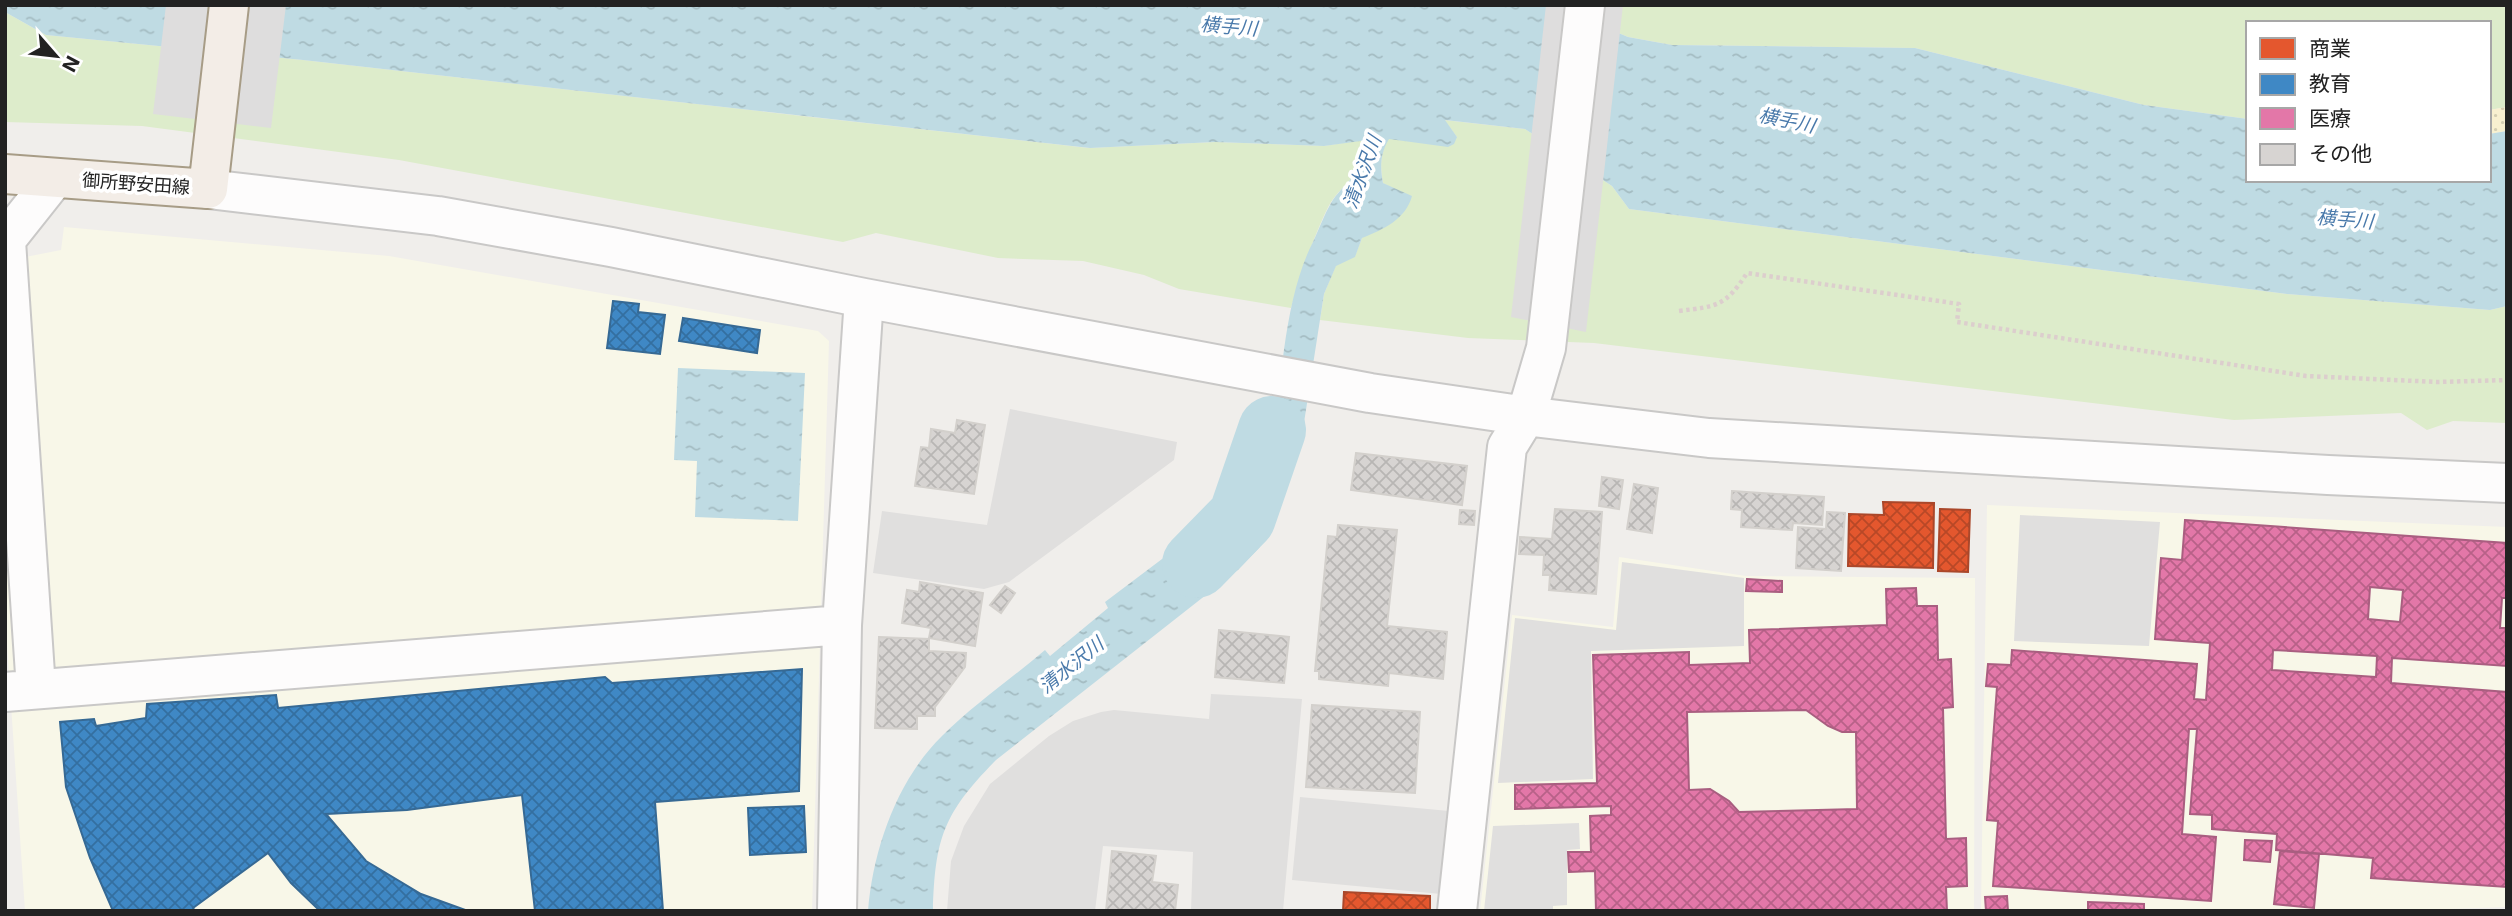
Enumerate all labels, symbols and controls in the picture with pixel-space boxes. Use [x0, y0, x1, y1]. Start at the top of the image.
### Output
water label: 横手川 [1200, 13, 1260, 41]
north arrow [21, 21, 91, 91]
legend [2246, 21, 2491, 182]
text: 商業 [2309, 36, 2351, 61]
text: N [57, 52, 84, 76]
text: 教育 [2309, 71, 2351, 96]
water label: 横手川 [1757, 103, 1819, 138]
text: 医療 [2309, 106, 2351, 131]
water label: 清水沢川 [1339, 131, 1387, 212]
text: その他 [2309, 141, 2372, 166]
street label: 御所野安田線 [81, 169, 191, 198]
water label: 横手川 [2316, 206, 2376, 234]
water label: 清水沢川 [1035, 631, 1110, 698]

